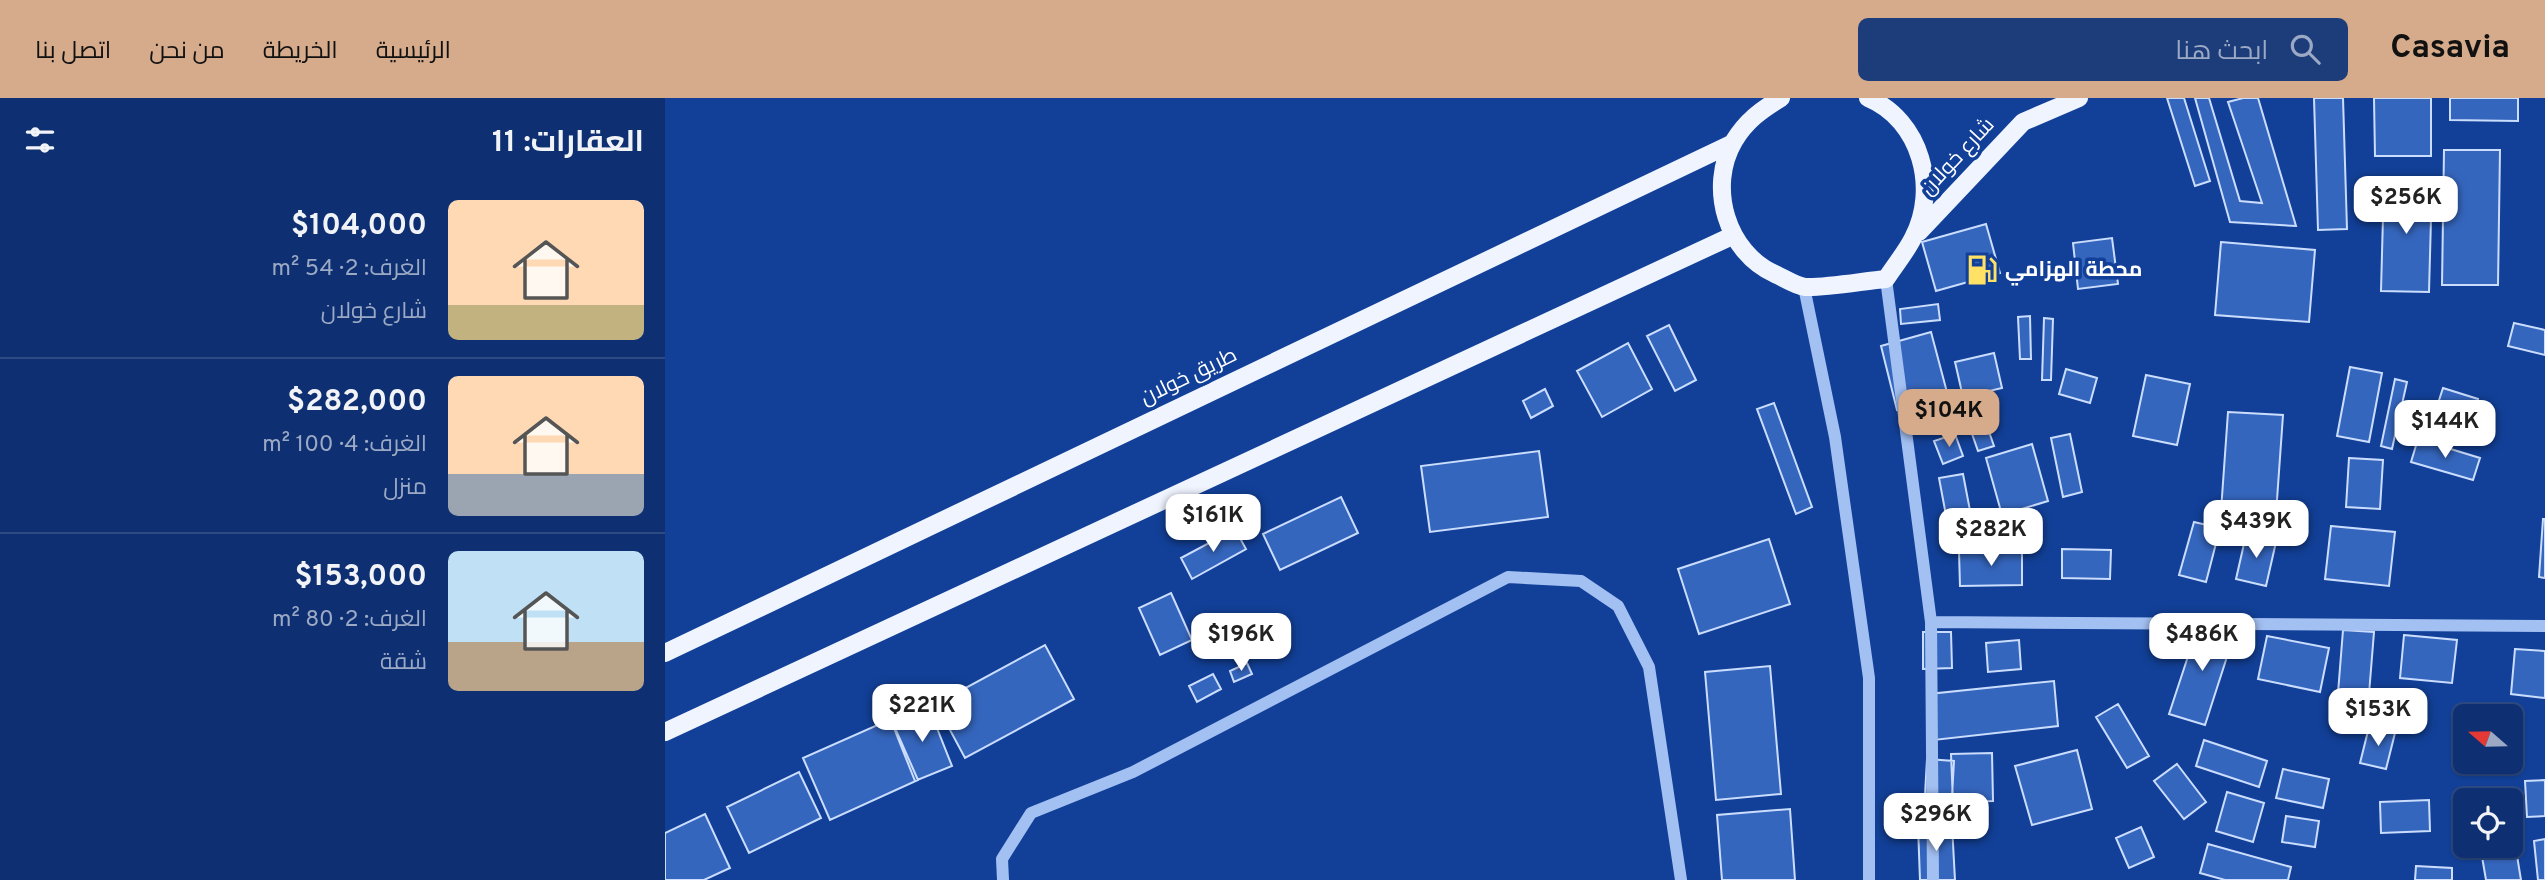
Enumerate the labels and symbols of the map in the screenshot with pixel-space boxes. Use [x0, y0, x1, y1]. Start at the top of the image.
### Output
street label: شارع خولان [1915, 112, 2001, 202]
pin: $256K [2357, 176, 2455, 236]
fuel station icon: محطة الهزامي [1965, 253, 1999, 287]
place label: محطة الهزامي [2005, 257, 2142, 286]
street label: طريق خولان [1136, 342, 1242, 412]
pin: $104K [1900, 390, 1998, 449]
pin: $144K [2396, 400, 2494, 460]
pin: $161K [1164, 494, 1262, 554]
pin: $439K [2207, 500, 2305, 560]
pin: $282K [1942, 508, 2040, 568]
pin: $196K [1192, 614, 1290, 673]
pin: $486K [2153, 614, 2251, 673]
pin: $221K [873, 684, 971, 744]
pin: $153K [2329, 688, 2427, 748]
north arrow [2453, 704, 2523, 774]
pin: $296K [1887, 794, 1985, 853]

